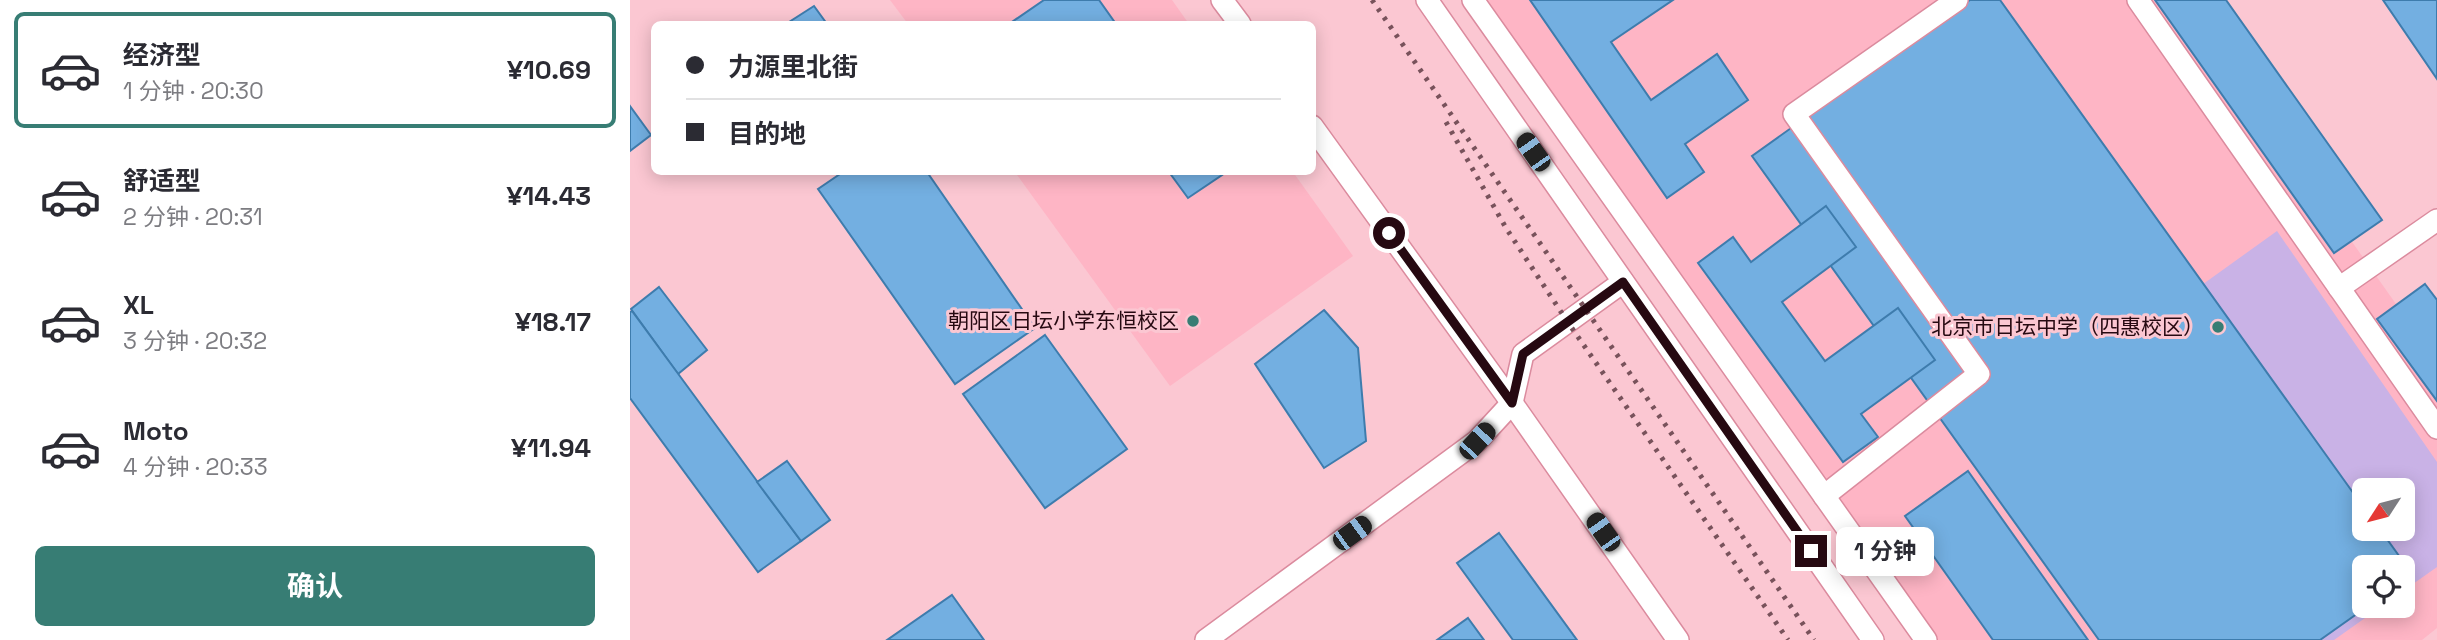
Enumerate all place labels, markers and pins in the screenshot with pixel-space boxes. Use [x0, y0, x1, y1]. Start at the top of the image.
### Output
place label: 朝阳区日坛小学东恒校区 [948, 307, 1179, 334]
marker: 朝阳区日坛小学东恒校区 [1185, 313, 1201, 329]
place label: 北京市日坛中学（四惠校区） [1931, 313, 2204, 340]
marker: 北京市日坛中学（四惠校区） [2210, 319, 2226, 335]

